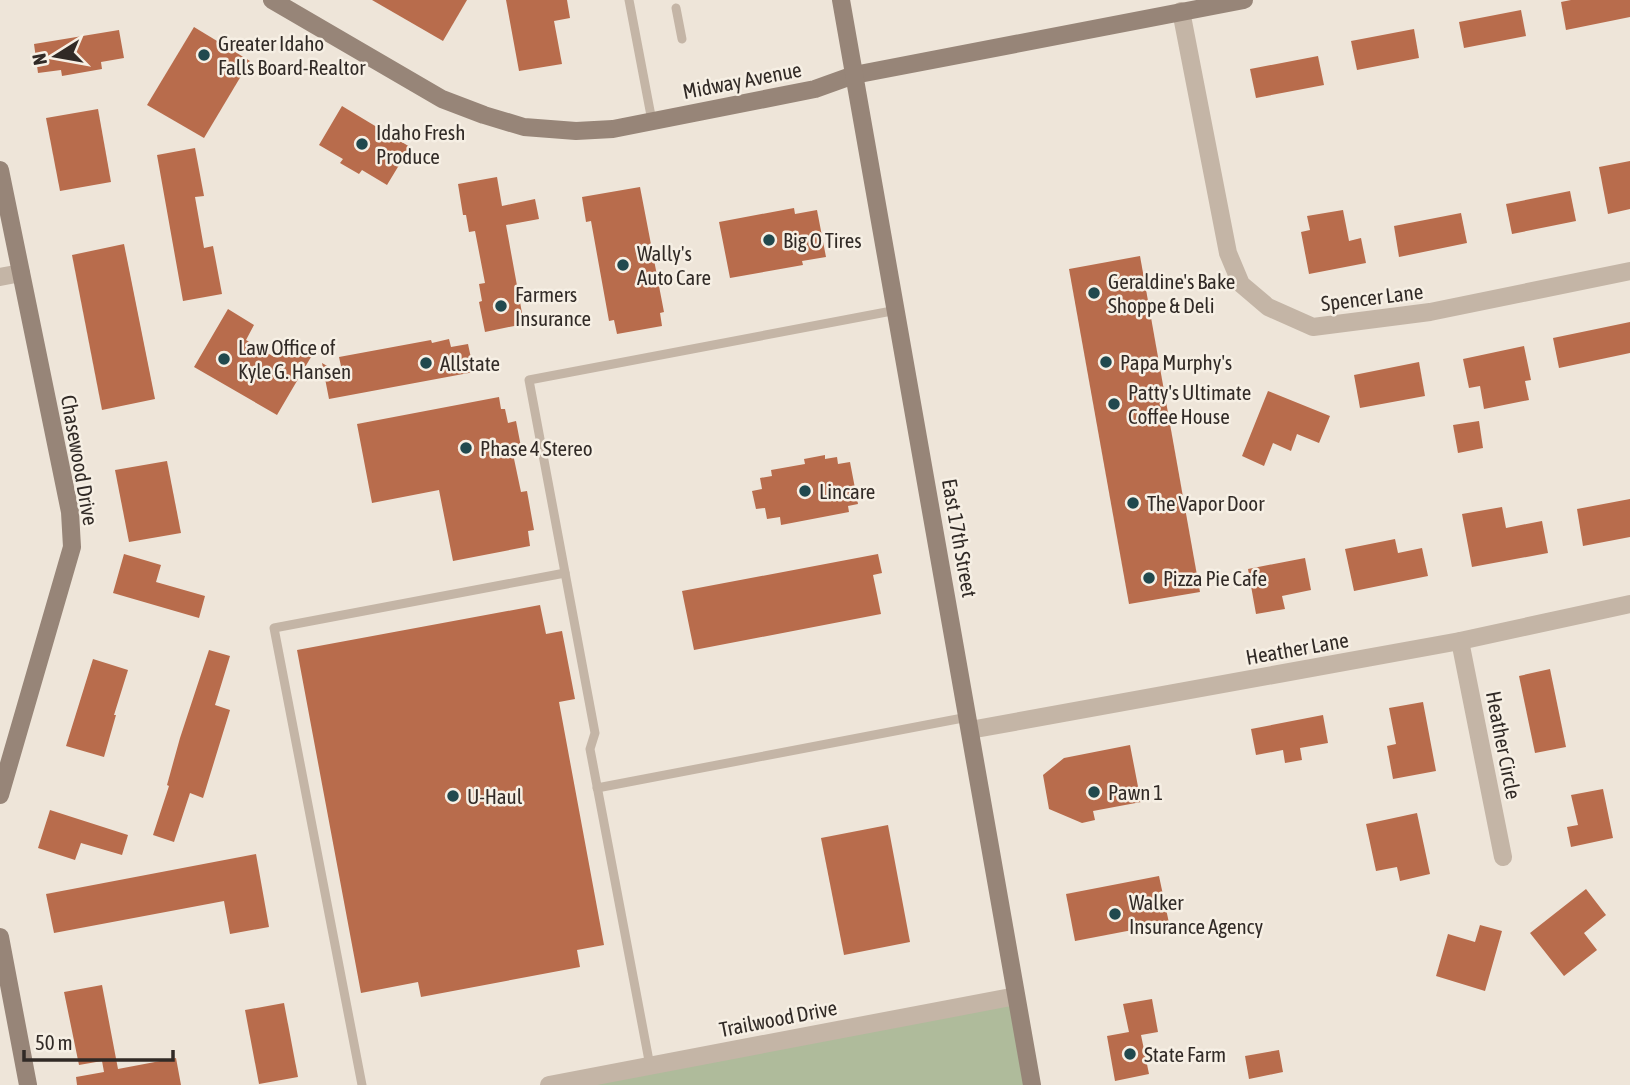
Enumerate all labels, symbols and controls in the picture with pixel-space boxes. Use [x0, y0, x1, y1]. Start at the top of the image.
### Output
north arrow [21, 21, 91, 91]
place label: Greater Idaho Falls Board-Realtor [218, 31, 366, 79]
marker: Greater Idaho Falls Board-Realtor [196, 47, 212, 63]
text: N [27, 52, 51, 67]
street label: Midway Avenue [681, 57, 803, 103]
place label: Idaho Fresh Produce [376, 120, 465, 168]
marker: Idaho Fresh Produce [354, 136, 370, 152]
place label: Big O Tires [783, 228, 862, 252]
marker: Big O Tires [761, 232, 777, 248]
place label: Wally's Auto Care [637, 241, 711, 289]
marker: Wally's Auto Care [615, 257, 631, 273]
place label: Geraldine's Bake Shoppe & Deli [1108, 269, 1235, 317]
street label: Spencer Lane [1320, 279, 1424, 315]
place label: Farmers Insurance [515, 282, 591, 330]
marker: Geraldine's Bake Shoppe & Deli [1086, 285, 1102, 301]
marker: Farmers Insurance [493, 298, 509, 314]
place label: Law Office of Kyle G. Hansen [238, 335, 351, 383]
place label: Papa Murphy's [1120, 350, 1232, 374]
marker: Law Office of Kyle G. Hansen [216, 351, 232, 367]
place label: Allstate [440, 351, 500, 375]
marker: Papa Murphy's [1098, 354, 1114, 370]
marker: Allstate [418, 355, 434, 371]
place label: Patty's Ultimate Coffee House [1128, 380, 1251, 428]
street label: Chasewood Drive [57, 393, 103, 527]
marker: Patty's Ultimate Coffee House [1106, 396, 1122, 412]
place label: Phase 4 Stereo [480, 436, 593, 460]
marker: Phase 4 Stereo [458, 440, 474, 456]
street label: East 17th Street [938, 477, 982, 599]
place label: Lincare [819, 479, 875, 503]
marker: Lincare [797, 483, 813, 499]
place label: The Vapor Door [1147, 491, 1265, 515]
marker: The Vapor Door [1125, 495, 1141, 511]
place label: Pizza Pie Cafe [1163, 566, 1267, 590]
marker: Pizza Pie Cafe [1141, 570, 1157, 586]
street label: Heather Lane [1244, 627, 1350, 669]
street label: Heather Circle [1482, 689, 1526, 801]
place label: Pawn 1 [1108, 780, 1163, 804]
place label: U-Haul [467, 784, 523, 808]
marker: Pawn 1 [1086, 784, 1102, 800]
marker: U-Haul [445, 788, 461, 804]
place label: Walker Insurance Agency [1129, 890, 1263, 938]
marker: Walker Insurance Agency [1107, 906, 1123, 922]
street label: Trailwood Drive [717, 995, 839, 1041]
scale bar [24, 1018, 173, 1062]
text: 50 m [35, 1030, 73, 1054]
place label: State Farm [1144, 1042, 1226, 1066]
marker: State Farm [1122, 1046, 1138, 1062]

